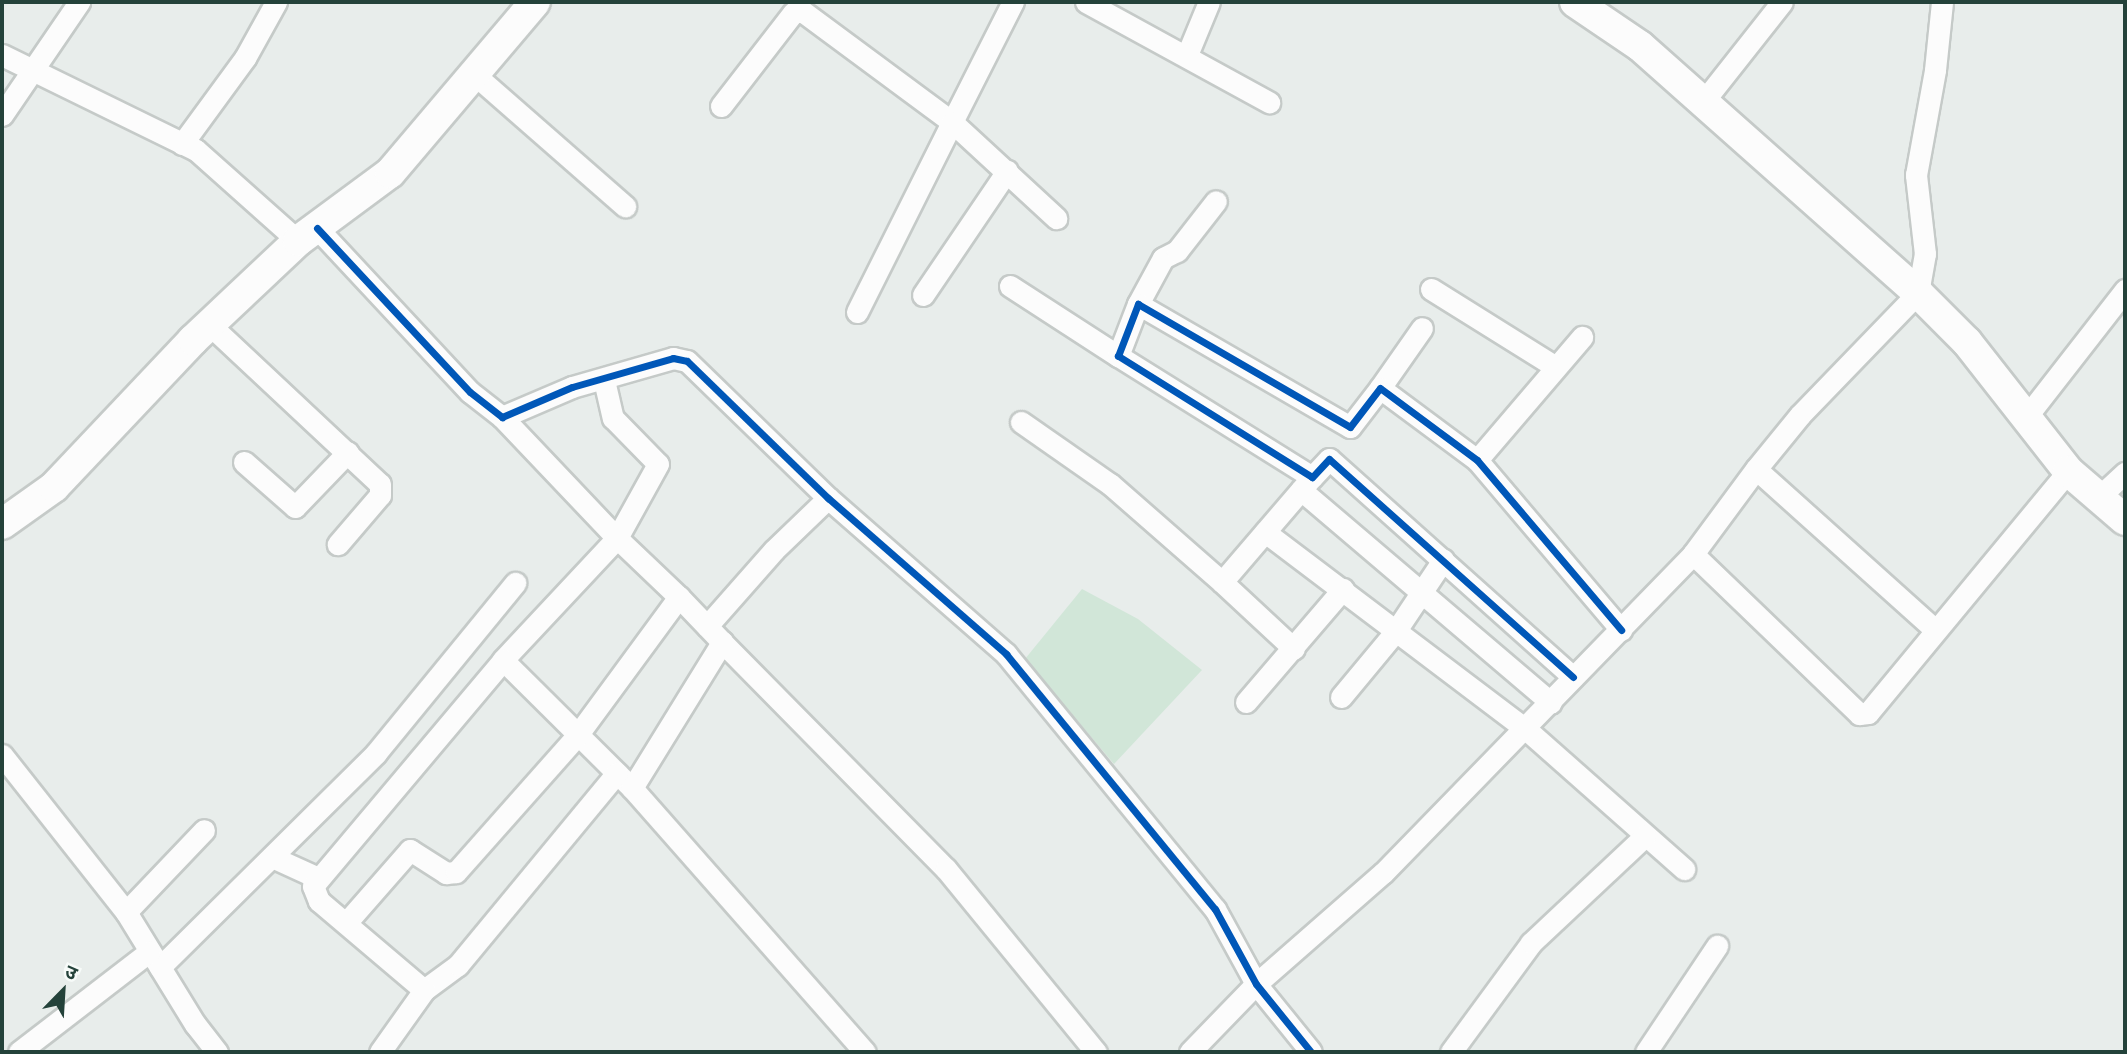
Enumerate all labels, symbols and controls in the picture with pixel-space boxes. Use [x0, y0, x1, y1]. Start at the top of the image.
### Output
north arrow [28, 956, 98, 1026]
text: उ [62, 959, 82, 984]

